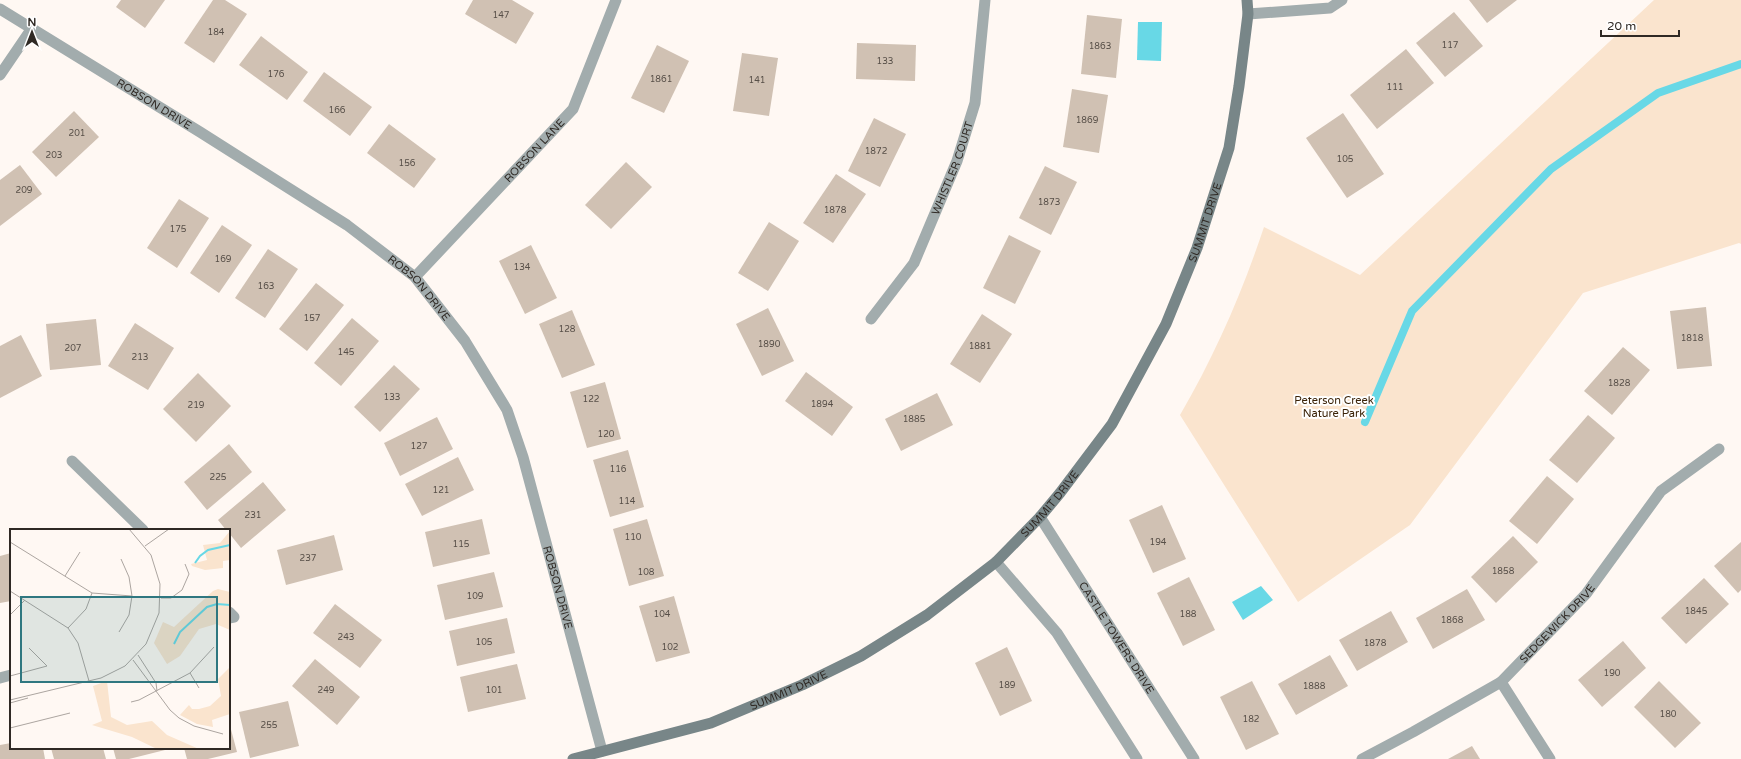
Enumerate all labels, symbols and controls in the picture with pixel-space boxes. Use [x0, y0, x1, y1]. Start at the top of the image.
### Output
house number: 147 [493, 10, 510, 21]
north arrow [12, 12, 52, 52]
scale bar [1601, 12, 1679, 38]
text: N [28, 16, 36, 29]
text: 20 m [1607, 19, 1636, 33]
house number: 184 [208, 27, 225, 38]
house number: 117 [1442, 40, 1459, 51]
house number: 1863 [1089, 41, 1111, 52]
house number: 133 [877, 56, 893, 67]
house number: 176 [268, 69, 285, 80]
house number: 1861 [650, 74, 672, 85]
house number: 141 [749, 75, 765, 86]
street label: ROBSON DRIVE [114, 76, 194, 132]
house number: 111 [1387, 82, 1403, 93]
house number: 166 [329, 105, 346, 116]
house number: 1869 [1076, 115, 1099, 126]
street label: ROBSON LANE [501, 116, 567, 185]
street label: WHISTLER COURT [929, 119, 976, 217]
house number: 201 [69, 128, 85, 139]
house number: 1872 [865, 146, 887, 157]
house number: 203 [46, 150, 62, 161]
house number: 105 [1337, 154, 1354, 165]
house number: 156 [399, 158, 416, 169]
street label: SUMMIT DRIVE [1186, 181, 1224, 264]
house number: 209 [16, 185, 33, 196]
house number: 1873 [1038, 197, 1060, 208]
house number: 1878 [824, 205, 847, 216]
house number: 175 [170, 224, 187, 235]
street label: ROBSON DRIVE [385, 252, 453, 323]
house number: 169 [215, 254, 232, 265]
house number: 134 [514, 262, 531, 273]
house number: 163 [258, 281, 274, 292]
house number: 157 [304, 313, 321, 324]
house number: 128 [559, 324, 576, 335]
house number: 1818 [1681, 333, 1704, 344]
house number: 1890 [758, 339, 781, 350]
house number: 1881 [969, 341, 991, 352]
house number: 207 [65, 343, 82, 354]
house number: 145 [338, 347, 355, 358]
house number: 213 [132, 352, 148, 363]
house number: 1828 [1608, 378, 1631, 389]
house number: 133 [384, 392, 400, 403]
house number: 122 [583, 394, 599, 405]
park label: Peterson Creek Nature Park [1294, 394, 1374, 420]
house number: 1894 [811, 399, 834, 410]
house number: 219 [188, 400, 205, 411]
house number: 1885 [903, 414, 926, 425]
house number: 120 [598, 429, 615, 440]
house number: 127 [411, 441, 428, 452]
house number: 116 [610, 464, 627, 475]
street label: SUMMIT DRIVE [1018, 468, 1081, 540]
house number: 225 [210, 472, 227, 483]
house number: 121 [433, 485, 449, 496]
house number: 114 [619, 496, 636, 507]
house number: 231 [245, 510, 261, 521]
inset map [10, 529, 230, 749]
house number: 110 [625, 532, 642, 543]
house number: 194 [1150, 537, 1167, 548]
house number: 115 [453, 539, 470, 550]
street label: ROBSON DRIVE [541, 544, 575, 630]
house number: 237 [300, 553, 317, 564]
house number: 1858 [1492, 566, 1515, 577]
house number: 108 [638, 567, 655, 578]
street label: CASTLE TOWERS DRIVE [1076, 579, 1157, 696]
street label: SEDGEWICK DRIVE [1517, 582, 1597, 665]
house number: 109 [467, 591, 484, 602]
house number: 1845 [1685, 606, 1708, 617]
house number: 104 [654, 609, 671, 620]
house number: 188 [1180, 609, 1197, 620]
house number: 1868 [1441, 615, 1464, 626]
house number: 243 [338, 632, 354, 643]
house number: 105 [476, 637, 493, 648]
house number: 1878 [1364, 638, 1387, 649]
house number: 102 [662, 642, 678, 653]
street label: SUMMIT DRIVE [748, 667, 829, 712]
house number: 190 [1604, 668, 1621, 679]
house number: 189 [999, 680, 1016, 691]
house number: 1888 [1303, 681, 1326, 692]
house number: 249 [318, 685, 335, 696]
house number: 101 [486, 685, 502, 696]
house number: 180 [1660, 709, 1677, 720]
house number: 182 [1243, 714, 1259, 725]
house number: 255 [261, 720, 278, 731]

